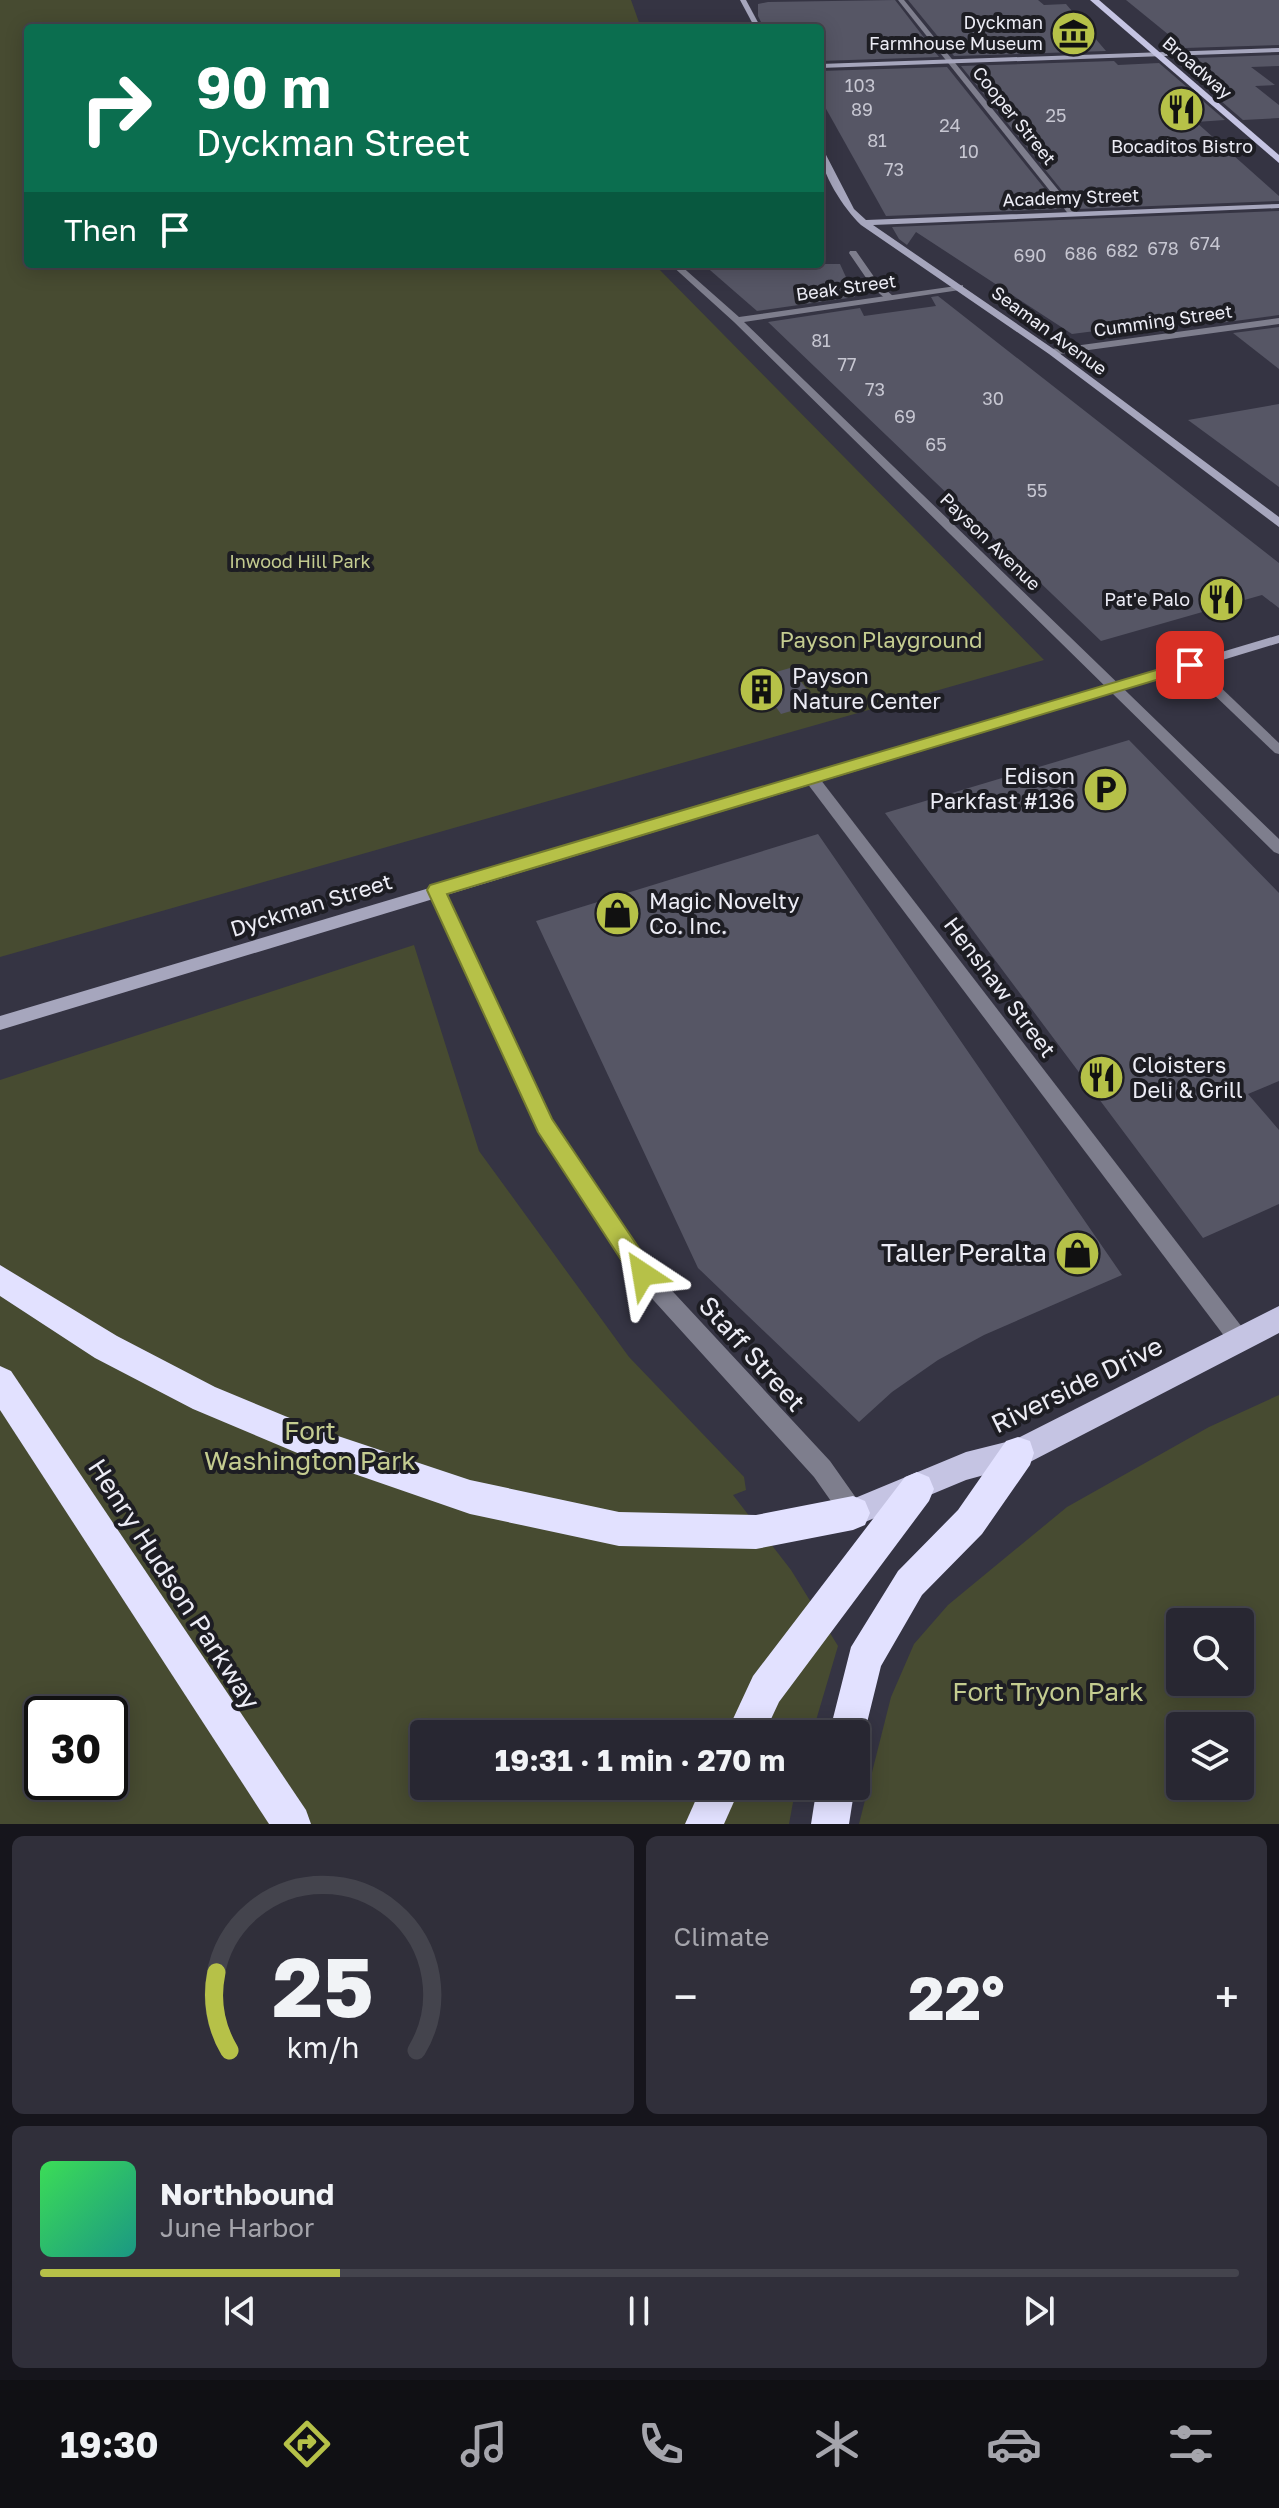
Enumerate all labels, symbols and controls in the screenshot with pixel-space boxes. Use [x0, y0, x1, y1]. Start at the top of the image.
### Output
museum icon: Dyckman Farmhouse Museum [1050, 9, 1098, 57]
place label: Dyckman Farmhouse Museum [869, 11, 1043, 54]
street label: Broadway [1158, 31, 1237, 103]
text: 90 m [196, 53, 331, 120]
icon: right [64, 56, 168, 160]
street label: Cooper Street [968, 62, 1061, 169]
house number: 103 [845, 74, 875, 96]
restaurant icon: Bocaditos Bistro [1158, 85, 1206, 133]
house number: 89 [851, 98, 873, 120]
house number: 25 [1046, 104, 1066, 126]
house number: 24 [939, 114, 961, 136]
text: Dyckman Street [196, 121, 471, 164]
house number: 81 [867, 129, 887, 151]
place label: Bocaditos Bistro [1111, 135, 1253, 157]
house number: 10 [959, 140, 979, 162]
house number: 73 [884, 158, 904, 180]
street label: Academy Street [1002, 184, 1140, 210]
icon: arrive [153, 208, 197, 252]
text: Then [64, 212, 137, 248]
house number: 674 [1189, 232, 1221, 254]
house number: 678 [1147, 237, 1179, 259]
house number: 682 [1106, 239, 1138, 261]
house number: 686 [1065, 242, 1097, 264]
house number: 690 [1014, 244, 1046, 266]
street label: Beak Street [795, 269, 897, 305]
street label: Seaman Avenue [988, 281, 1112, 379]
street label: Cumming Street [1092, 299, 1234, 341]
house number: 81 [811, 329, 831, 351]
house number: 77 [837, 353, 857, 375]
house number: 73 [865, 378, 885, 400]
house number: 30 [982, 387, 1004, 409]
house number: 69 [894, 405, 916, 427]
house number: 65 [925, 433, 947, 455]
house number: 55 [1027, 479, 1047, 501]
street label: Payson Avenue [936, 488, 1045, 595]
park label: Inwood Hill Park [229, 550, 371, 572]
restaurant icon: Pat'e Palo [1197, 576, 1245, 624]
place label: Pat'e Palo [1104, 588, 1190, 610]
park label: Payson Playground [779, 626, 983, 653]
pin [1156, 631, 1224, 699]
icon: arrive [1168, 643, 1212, 687]
place label: Payson Nature Center [792, 662, 941, 714]
building icon: Payson Nature Center [737, 665, 785, 713]
place label: Edison Parkfast #136 [930, 762, 1075, 814]
parking icon: Edison Parkfast #136 [1082, 765, 1130, 813]
street label: Dyckman Street [227, 867, 395, 942]
place label: Magic Novelty Co. Inc. [649, 887, 800, 939]
shop icon: Magic Novelty Co. Inc. [594, 890, 642, 938]
street label: Henshaw Street [939, 911, 1062, 1062]
place label: Cloisters Deli & Grill [1132, 1051, 1243, 1103]
restaurant icon: Cloisters Deli & Grill [1077, 1054, 1125, 1102]
shop icon: Taller Peralta [1054, 1229, 1102, 1277]
position arrow [601, 1232, 685, 1316]
place label: Taller Peralta [881, 1237, 1047, 1268]
street label: Staff Street [693, 1290, 812, 1418]
street label: Riverside Drive [986, 1330, 1167, 1439]
park label: Fort Washington Park [204, 1415, 416, 1476]
street label: Henry Hudson Parkway [82, 1453, 267, 1715]
map controls [1166, 1608, 1254, 1800]
button: search [1166, 1608, 1254, 1696]
park label: Fort Tryon Park [952, 1676, 1144, 1707]
speed limit sign: 30 [24, 1696, 128, 1800]
button: layers [1166, 1712, 1254, 1800]
text: 19:31 · 1 min · 270 m [495, 1742, 785, 1778]
text: Climate [674, 1921, 769, 1952]
text: 25 [272, 1935, 374, 2035]
text: 22° [908, 1961, 1005, 2033]
text: − [674, 1970, 698, 2023]
text: + [1215, 1970, 1239, 2023]
text: km/h [286, 2030, 359, 2064]
text: Northbound [160, 2176, 334, 2212]
text: June Harbor [160, 2212, 314, 2243]
icon: previous [218, 2289, 262, 2333]
icon: pause [617, 2289, 661, 2333]
icon: next [1017, 2289, 1061, 2333]
icon: directions [279, 2416, 335, 2472]
icon: music [456, 2416, 512, 2472]
icon: phone [633, 2416, 689, 2472]
icon: climate [809, 2416, 865, 2472]
icon: car [986, 2416, 1042, 2472]
icon: filters [1163, 2416, 1219, 2472]
text: 19:30 [60, 2423, 159, 2466]

